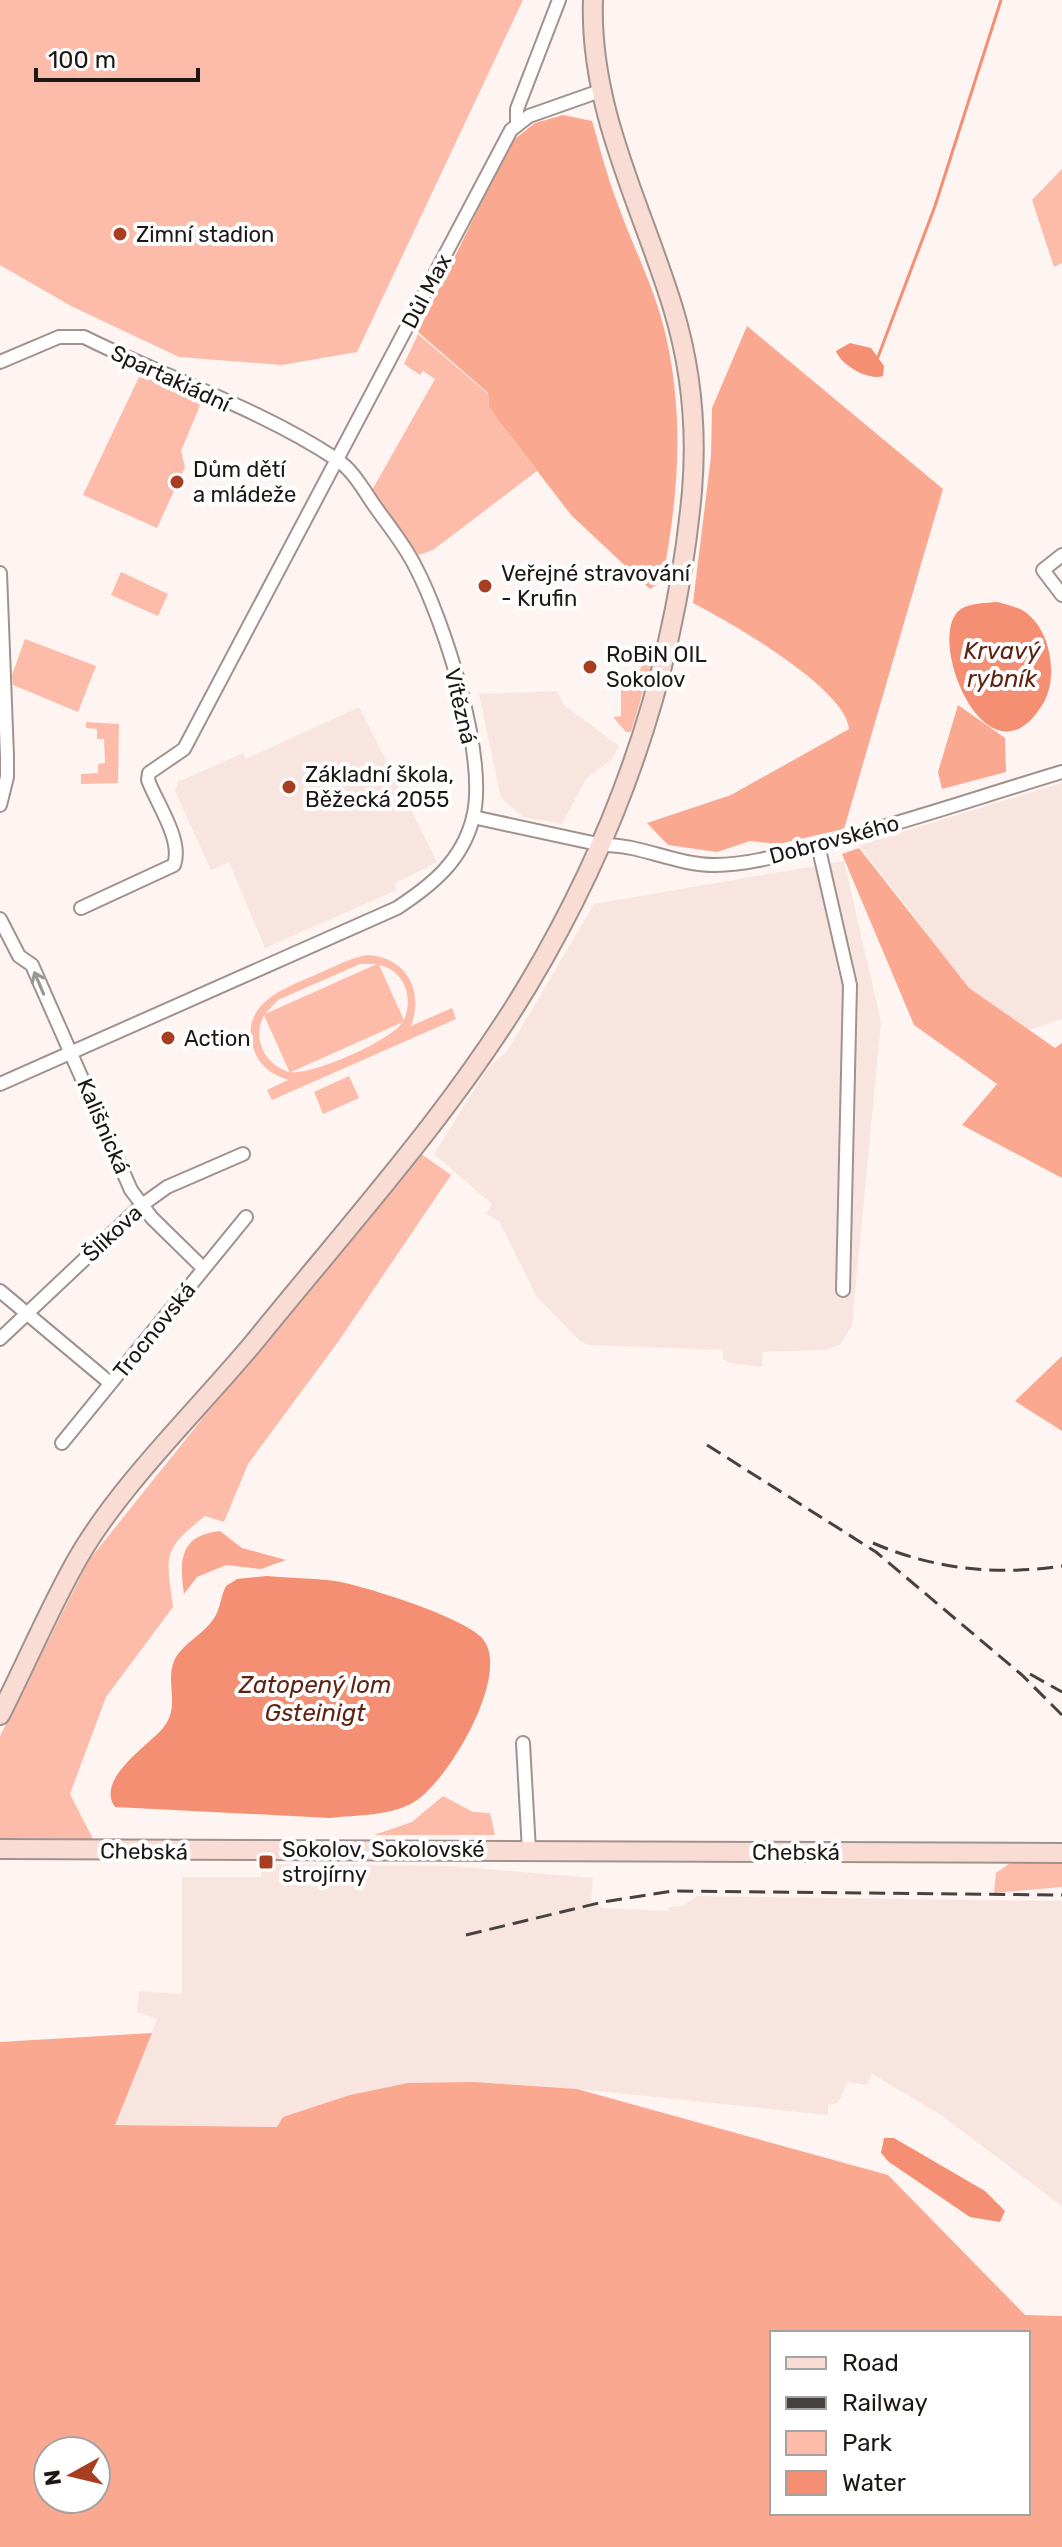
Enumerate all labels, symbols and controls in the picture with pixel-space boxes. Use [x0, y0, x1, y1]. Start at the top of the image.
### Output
scale bar [36, 32, 198, 82]
text: 100 m [48, 46, 116, 74]
place label: Zimní stadion [136, 221, 274, 248]
marker: Zimní stadion [111, 225, 129, 243]
street label: Důl Max [396, 249, 457, 333]
street label: Spartakiádní [107, 339, 236, 419]
place label: Dům dětí a mládeže [193, 456, 296, 508]
marker: Dům dětí a mládeže [168, 473, 186, 491]
place label: Veřejné stravování - Krufin [501, 560, 692, 612]
marker: Veřejné stravování - Krufin [476, 577, 494, 595]
water label: Krvavý rybník [963, 637, 1041, 693]
place label: RoBiN OIL Sokolov [606, 641, 707, 693]
marker: RoBiN OIL Sokolov [581, 658, 599, 676]
street label: Vítězná [439, 665, 482, 747]
place label: Základní škola, Běžecká 2055 [305, 761, 454, 813]
marker: Základní škola, Běžecká 2055 [280, 778, 298, 796]
street label: Dobrovského [766, 809, 902, 870]
one-way arrow [31, 971, 46, 996]
place label: Action [184, 1025, 251, 1052]
marker: Action [159, 1029, 177, 1047]
street label: Kališnická [71, 1074, 136, 1178]
street label: Šlikova [77, 1199, 148, 1268]
street label: Trocnovská [107, 1277, 201, 1384]
water label: Zatopený lom Gsteinigt [238, 1671, 391, 1727]
place label: Sokolov, Sokolovské strojírny [282, 1836, 485, 1888]
street label: Chebská [100, 1837, 188, 1866]
street label: Chebská [752, 1839, 840, 1866]
marker: Sokolov, Sokolovské strojírny [257, 1853, 275, 1871]
legend [770, 2331, 1030, 2515]
text: Road [842, 2349, 899, 2377]
text: Railway [842, 2389, 928, 2417]
text: Park [842, 2429, 893, 2457]
north arrow [32, 2435, 112, 2515]
text: N [38, 2468, 67, 2487]
text: Water [842, 2469, 906, 2497]

